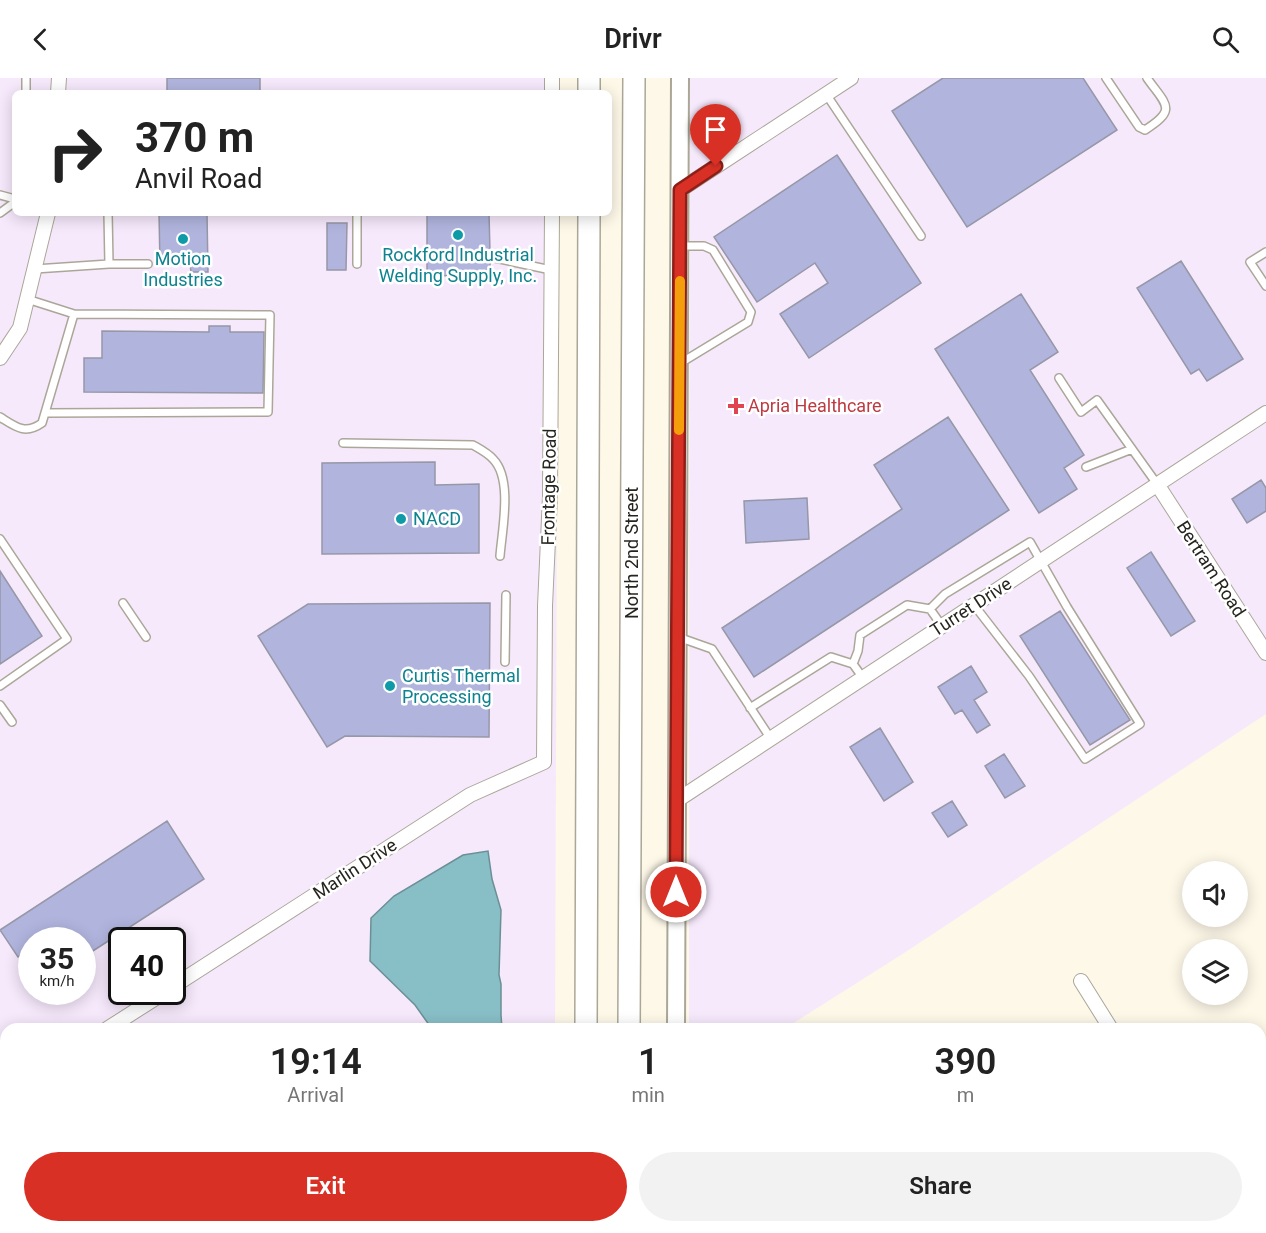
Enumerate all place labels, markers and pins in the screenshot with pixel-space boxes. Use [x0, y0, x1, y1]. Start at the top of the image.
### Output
pin [690, 104, 741, 166]
marker: Rockford Industrial Welding Supply, Inc. [451, 228, 465, 242]
marker: Motion Industries [176, 232, 190, 246]
place label: Rockford Industrial Welding Supply, Inc. [379, 244, 537, 286]
place label: Motion Industries [143, 248, 223, 290]
place label: Apria Healthcare [748, 395, 882, 416]
marker: Apria Healthcare [729, 399, 743, 413]
place label: NACD [413, 508, 461, 529]
marker: NACD [394, 512, 408, 526]
place label: Curtis Thermal Processing [402, 665, 520, 707]
marker: Curtis Thermal Processing [383, 679, 397, 693]

